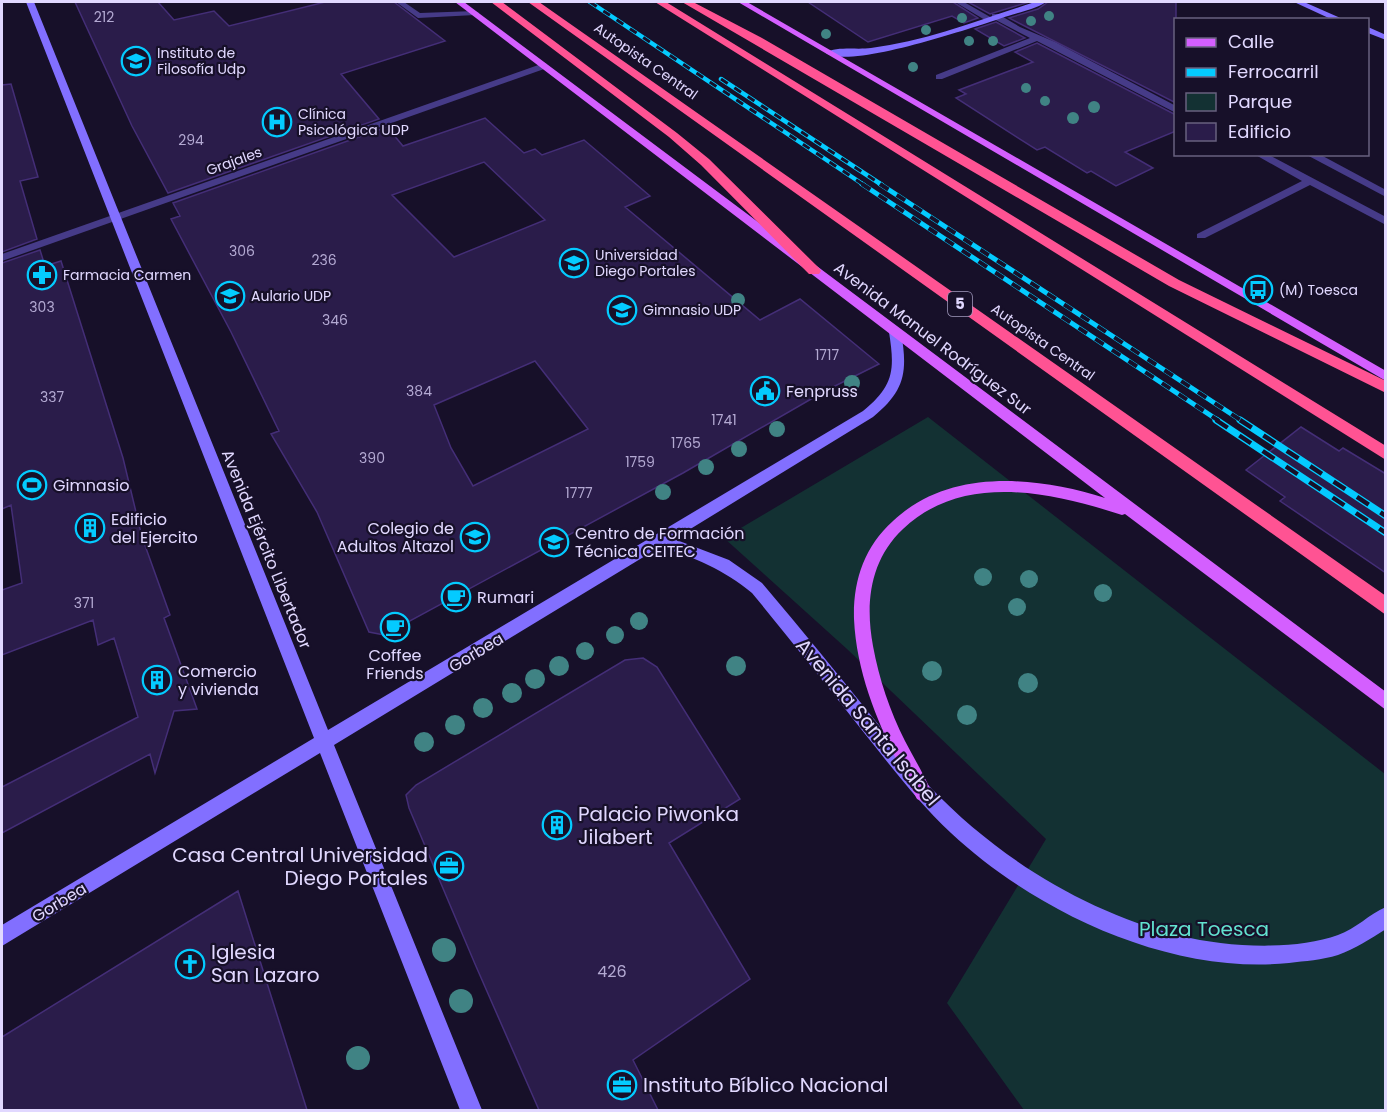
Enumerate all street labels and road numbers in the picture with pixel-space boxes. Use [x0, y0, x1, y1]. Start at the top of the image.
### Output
street label: Autopista Central [590, 18, 702, 104]
street label: Grajales [203, 142, 265, 180]
street label: Avenida Manuel Rodríguez Sur [829, 256, 1036, 420]
road number: 5 [948, 292, 972, 316]
street label: Autopista Central [987, 299, 1099, 385]
street label: Avenida Ejército Libertador [216, 446, 317, 652]
street label: Gorbea [445, 627, 508, 678]
street label: Avenida Santa Isabel [789, 632, 947, 812]
street label: Gorbea [28, 877, 91, 928]

